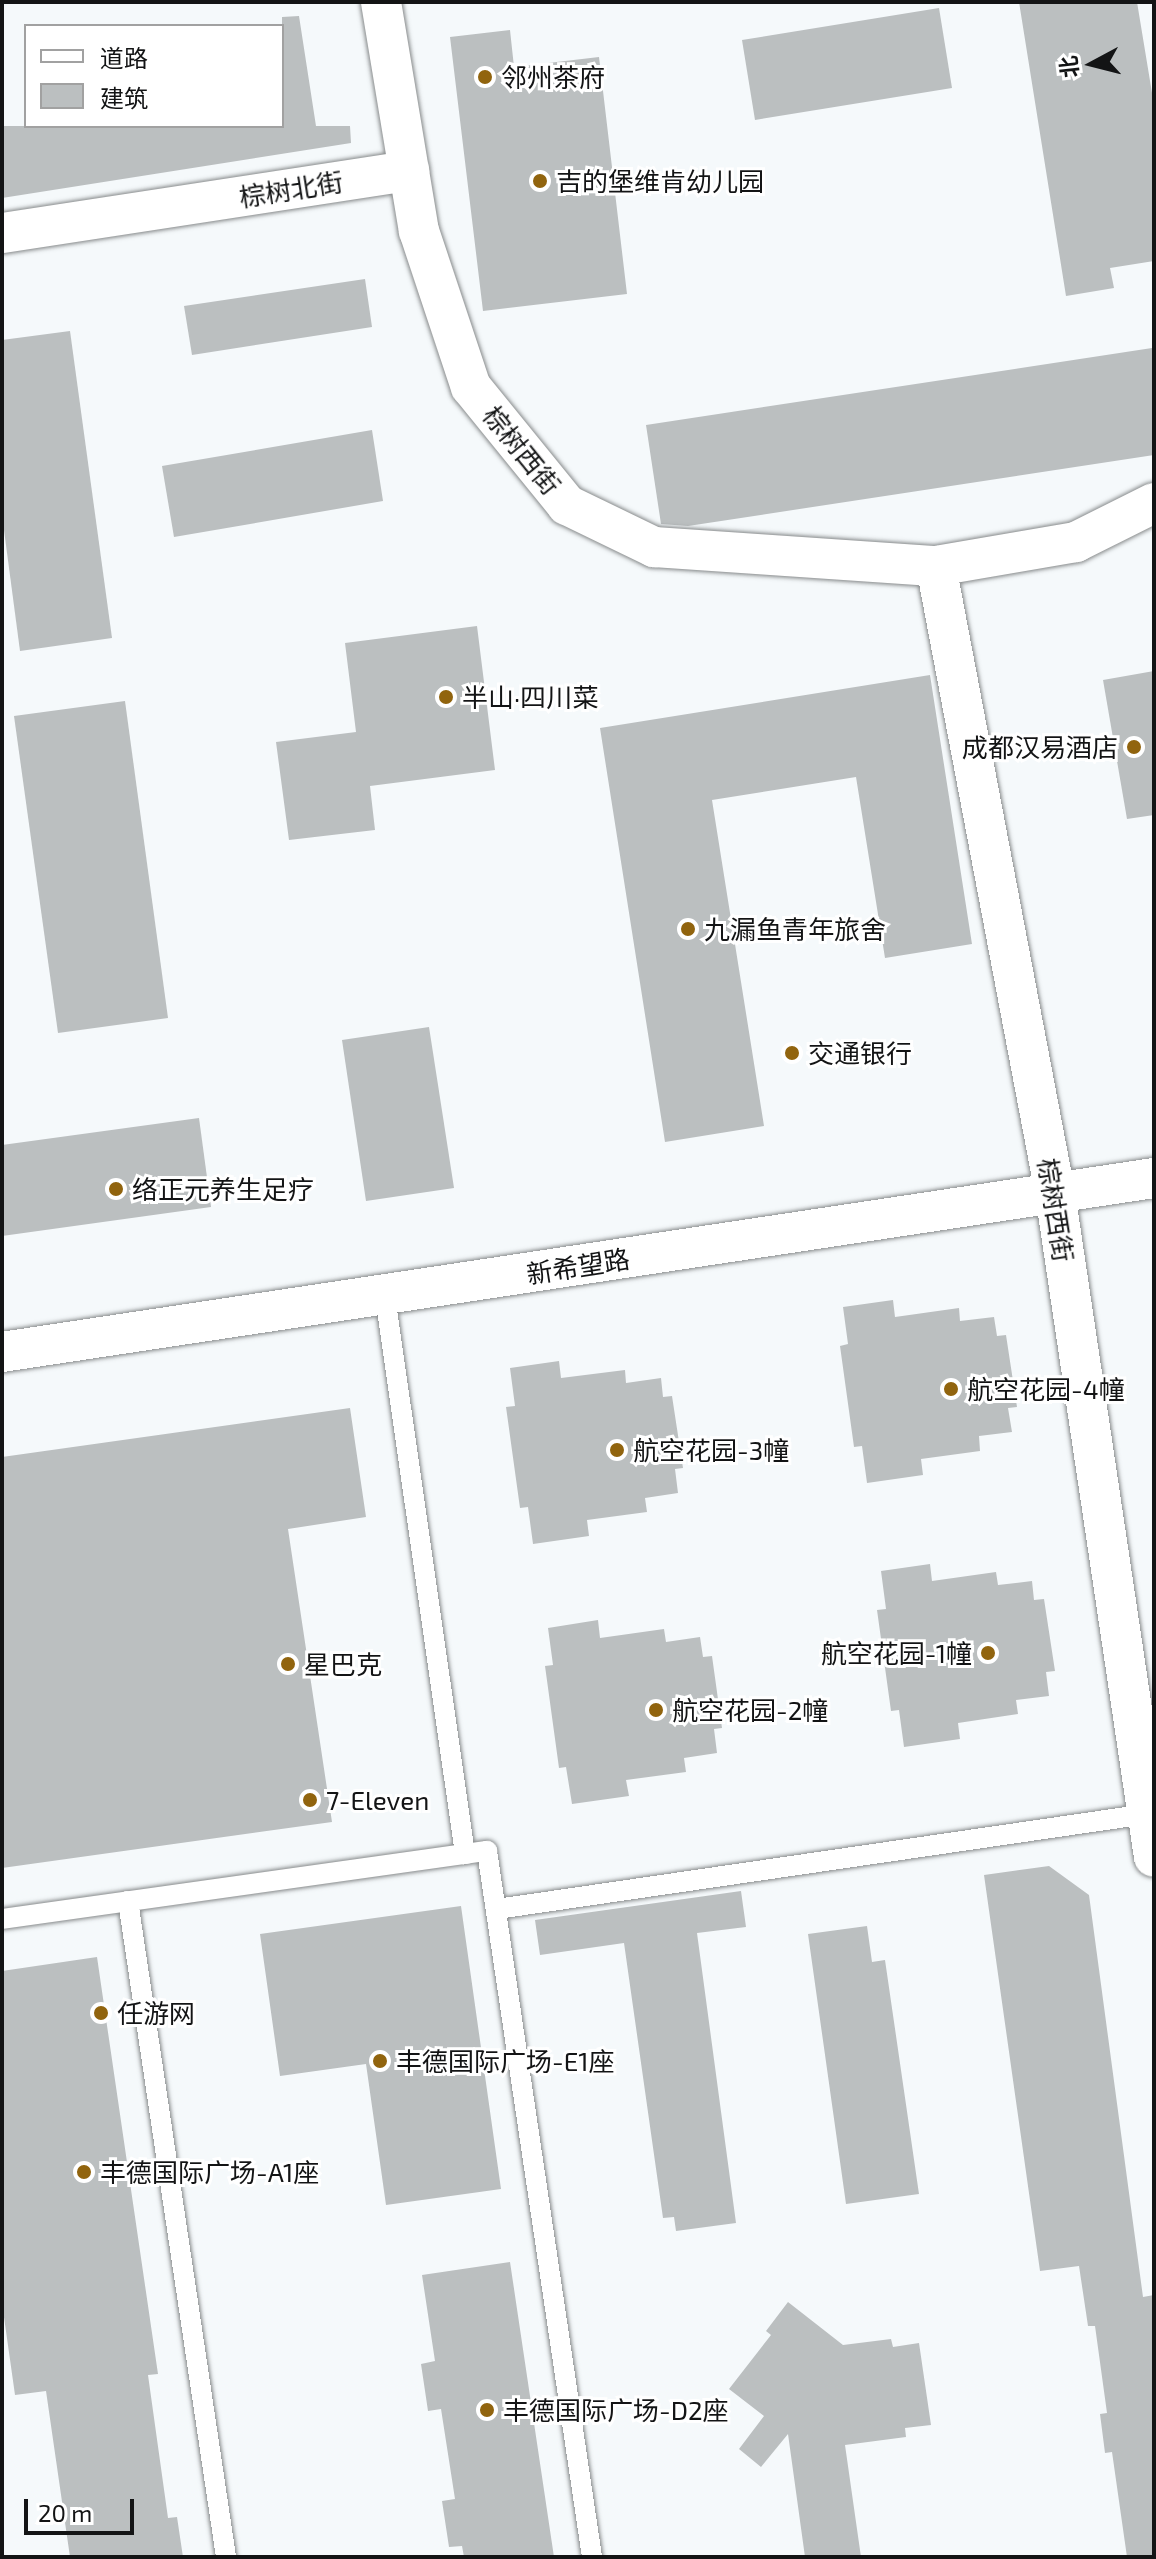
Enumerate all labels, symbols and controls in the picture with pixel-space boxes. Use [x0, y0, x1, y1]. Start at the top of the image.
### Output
legend [24, 24, 284, 128]
north arrow [1052, 24, 1132, 104]
text: 道路 [100, 43, 148, 72]
text: 北 [1054, 54, 1082, 79]
place label: 邻州茶府 [501, 61, 605, 93]
marker: 邻州茶府 [476, 68, 494, 86]
text: 建筑 [100, 83, 148, 112]
street label: 棕树北街 [237, 165, 345, 213]
place label: 吉的堡维肯幼儿园 [556, 165, 764, 197]
marker: 吉的堡维肯幼儿园 [531, 172, 549, 190]
street label: 棕树西街 [477, 400, 567, 500]
place label: 半山·四川菜 [462, 681, 598, 713]
marker: 半山·四川菜 [437, 688, 455, 706]
place label: 成都汉易酒店 [962, 731, 1118, 763]
marker: 成都汉易酒店 [1125, 738, 1143, 756]
place label: 九漏鱼青年旅舍 [704, 913, 886, 945]
marker: 九漏鱼青年旅舍 [679, 920, 697, 938]
place label: 交通银行 [808, 1037, 912, 1069]
marker: 交通银行 [783, 1044, 801, 1062]
street label: 棕树西街 [1032, 1156, 1080, 1264]
place label: 络正元养生足疗 [132, 1173, 314, 1205]
marker: 络正元养生足疗 [107, 1180, 125, 1198]
street label: 新希望路 [524, 1242, 632, 1290]
place label: 航空花园-4幢 [967, 1373, 1125, 1405]
marker: 航空花园-4幢 [942, 1380, 960, 1398]
place label: 航空花园-3幢 [633, 1434, 789, 1466]
marker: 航空花园-3幢 [608, 1441, 626, 1459]
place label: 航空花园-1幢 [821, 1637, 972, 1669]
marker: 航空花园-1幢 [979, 1644, 997, 1662]
place label: 星巴克 [304, 1648, 382, 1680]
marker: 星巴克 [279, 1655, 297, 1673]
place label: 航空花园-2幢 [672, 1694, 828, 1726]
marker: 航空花园-2幢 [647, 1701, 665, 1719]
place label: 7-Eleven [326, 1784, 429, 1816]
marker: 7-Eleven [301, 1791, 319, 1809]
place label: 任游网 [117, 1997, 195, 2029]
marker: 任游网 [92, 2004, 110, 2022]
place label: 丰德国际广场-E1座 [396, 2045, 615, 2077]
marker: 丰德国际广场-E1座 [371, 2052, 389, 2070]
place label: 丰德国际广场-A1座 [100, 2156, 319, 2188]
marker: 丰德国际广场-A1座 [75, 2163, 93, 2181]
place label: 丰德国际广场-D2座 [503, 2394, 729, 2426]
marker: 丰德国际广场-D2座 [478, 2401, 496, 2419]
scale bar [28, 2483, 138, 2533]
text: 20 m [38, 2498, 92, 2527]

